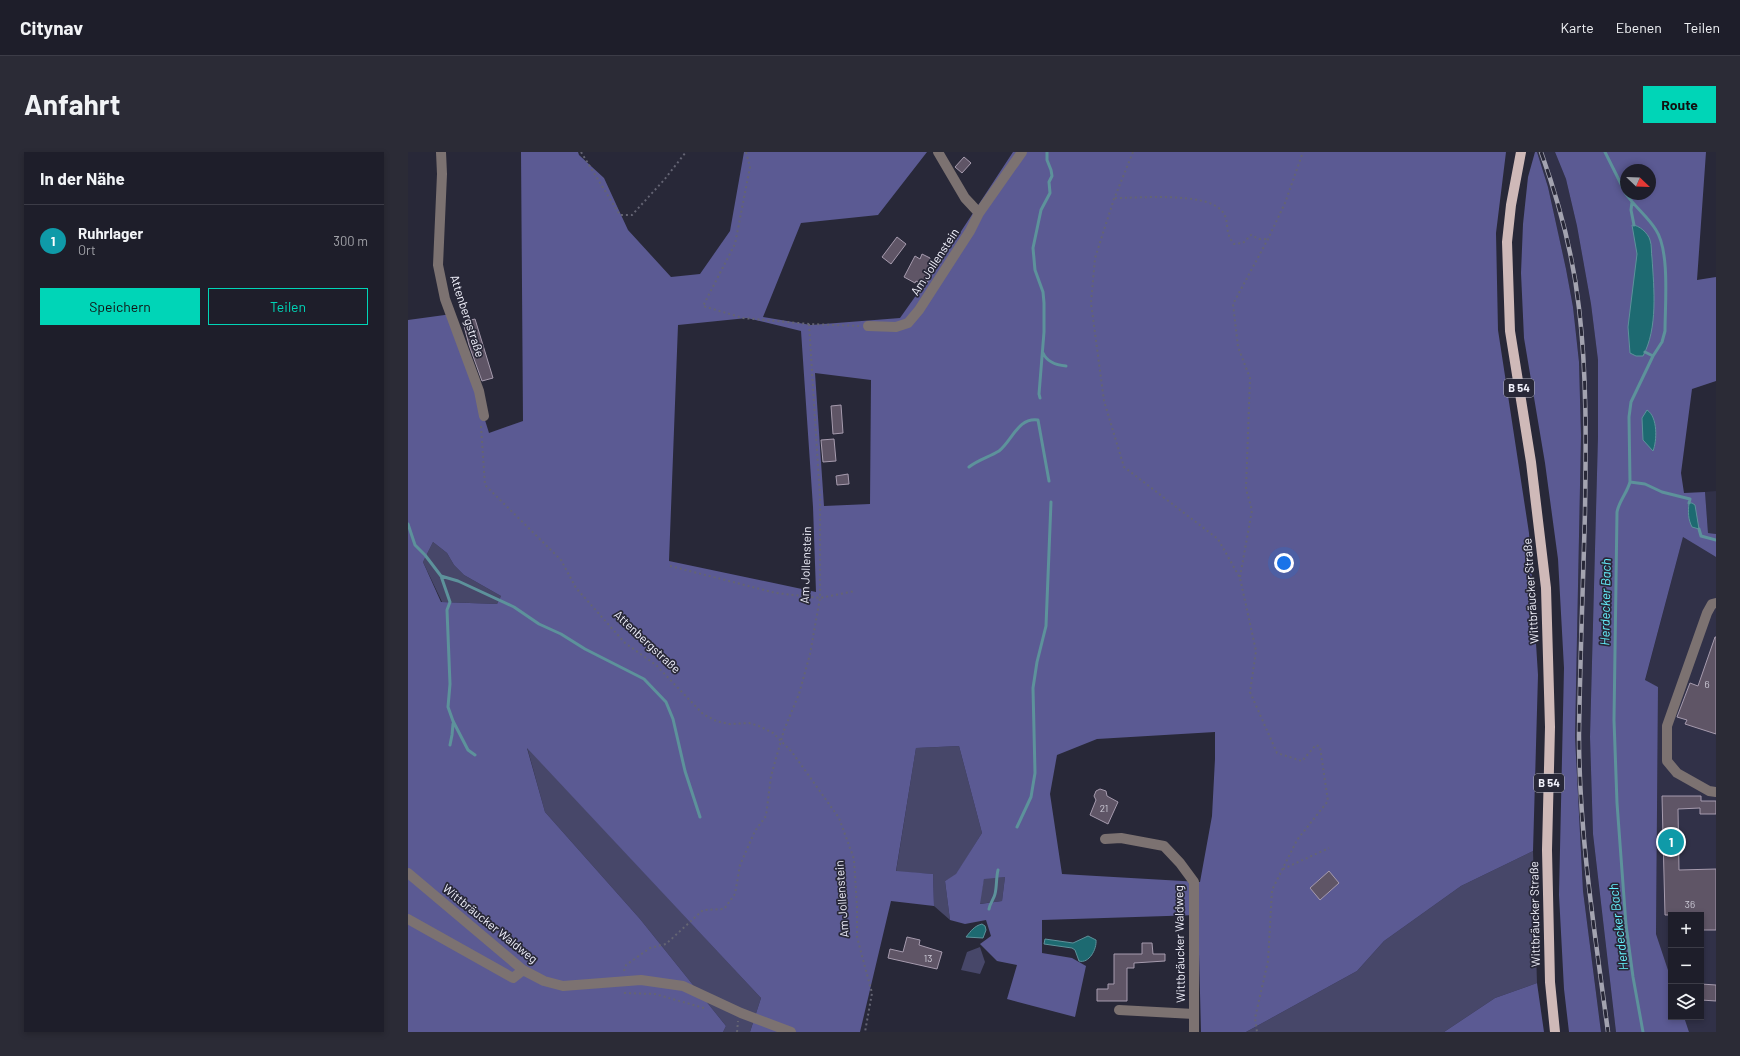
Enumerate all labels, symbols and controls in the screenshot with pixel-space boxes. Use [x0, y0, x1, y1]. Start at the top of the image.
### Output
text: Citynav [20, 16, 83, 39]
text: Karte [1560, 19, 1594, 36]
text: Ebenen [1616, 19, 1662, 36]
text: Teilen [1684, 19, 1720, 36]
button: Route [1643, 86, 1716, 123]
text: Anfahrt [24, 87, 120, 121]
north arrow [1620, 164, 1656, 200]
text: In der Nähe [40, 168, 125, 188]
text: Ruhrlager [78, 224, 143, 242]
street label: Am Jollenstein [907, 225, 961, 298]
text: 1 [51, 233, 55, 249]
text: 300 m [333, 233, 368, 249]
text: Ort [78, 242, 96, 258]
street label: Attenbergstraße [448, 273, 488, 359]
button: Speichern [40, 288, 200, 325]
button: Teilen [208, 288, 368, 325]
road number: B 54 [1504, 379, 1534, 397]
street label: Am Jollenstein [797, 526, 813, 604]
street label: Wittbräucker Straße [1519, 538, 1541, 644]
your location [1274, 553, 1294, 573]
water label: Herdecker Bach [1596, 558, 1614, 646]
street label: Attenbergstraße [612, 607, 684, 676]
house number: 6 [1704, 678, 1710, 690]
road number: B 54 [1534, 774, 1564, 792]
house number: 21 [1100, 802, 1108, 814]
pin: 1 [1658, 827, 1684, 857]
street label: Am Jollenstein [831, 860, 851, 938]
street label: Wittbräucker Straße [1526, 861, 1542, 967]
street label: Wittbräucker Waldweg [441, 881, 541, 966]
water label: Herdecker Bach [1605, 882, 1631, 971]
street label: Wittbräucker Waldweg [1171, 885, 1187, 1003]
house number: 36 [1685, 898, 1695, 910]
map controls [1668, 912, 1704, 1020]
button: + [1668, 912, 1704, 948]
button: − [1668, 948, 1704, 984]
house number: 13 [924, 952, 932, 964]
button: layers [1668, 984, 1704, 1020]

